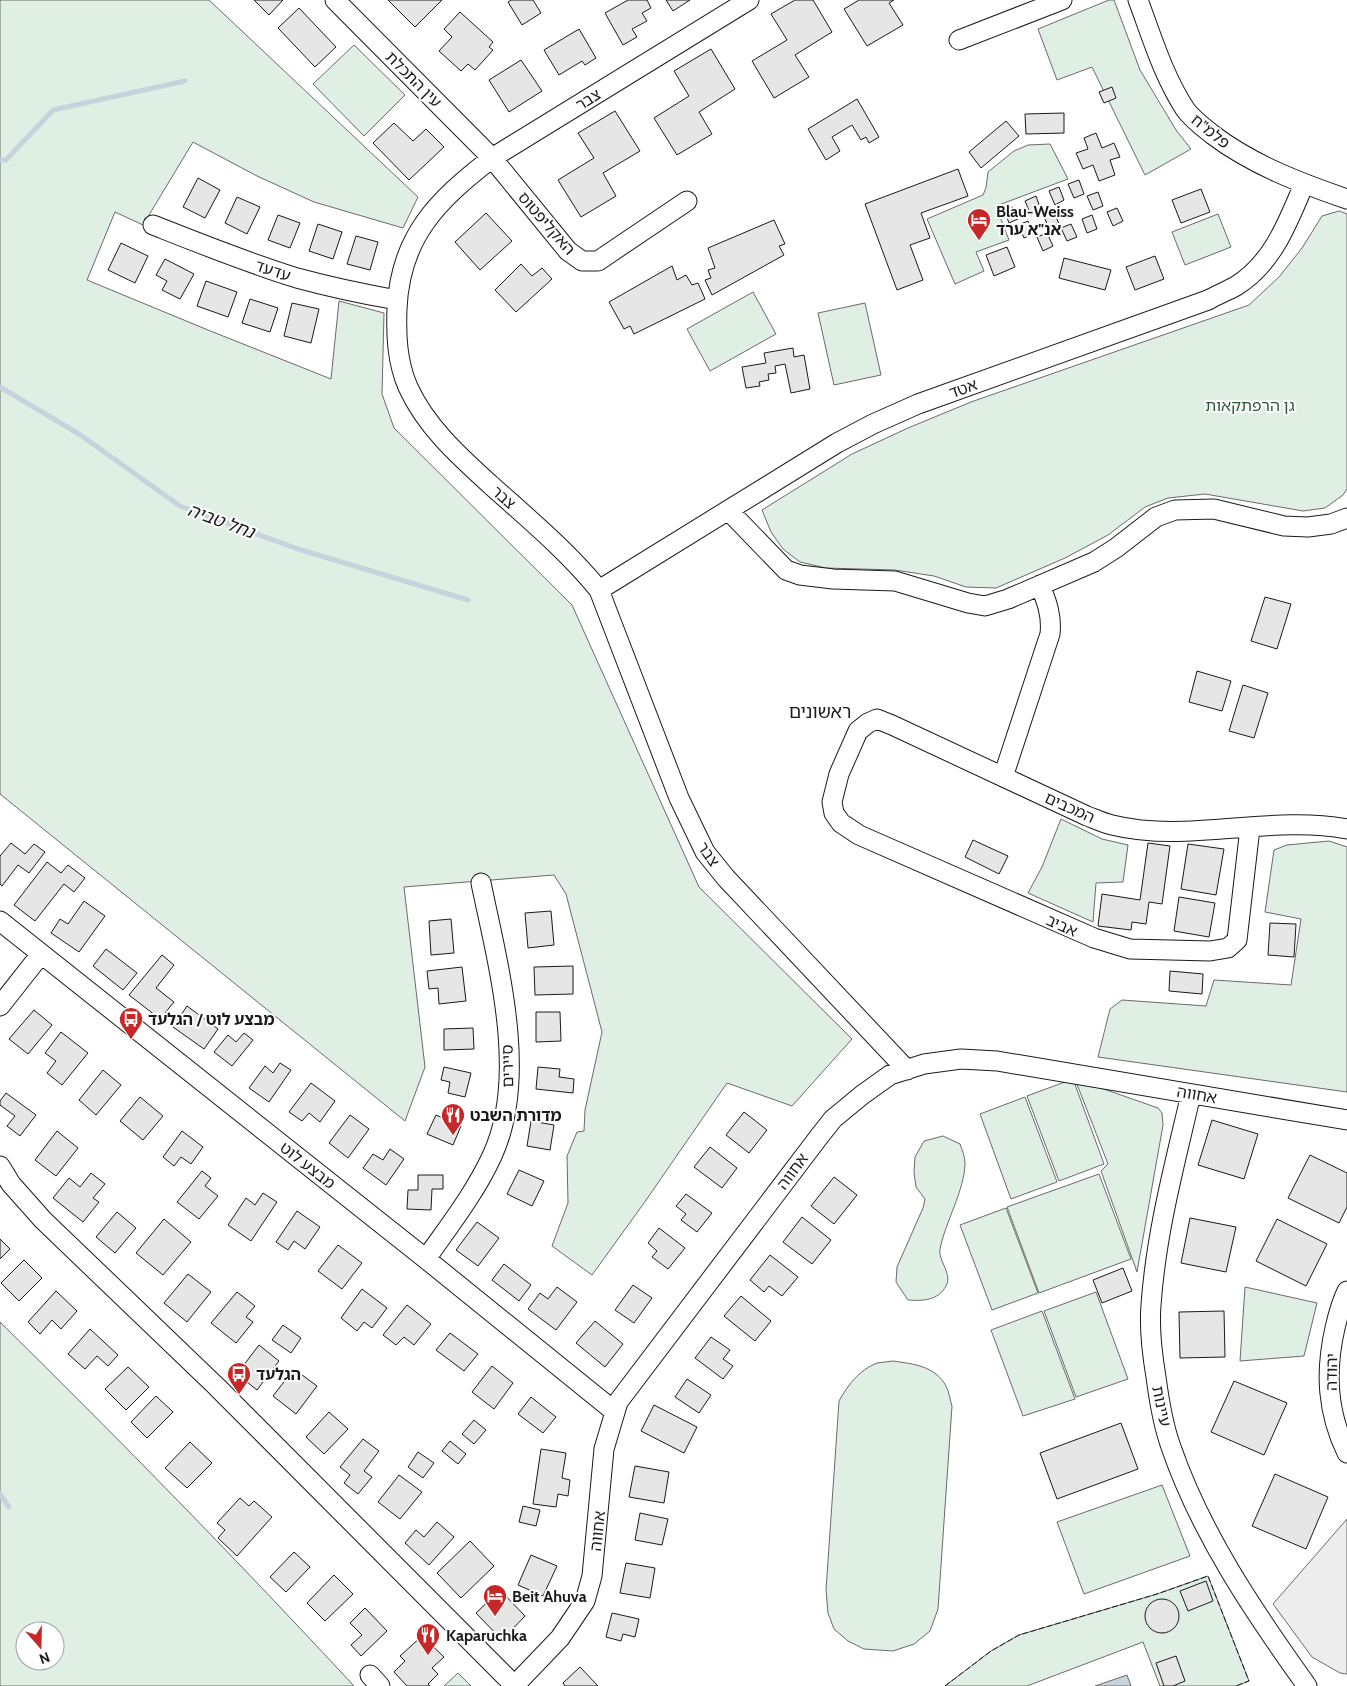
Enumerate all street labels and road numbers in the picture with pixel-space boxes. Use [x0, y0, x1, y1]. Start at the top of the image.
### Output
street label: עין התכלת [382, 47, 446, 111]
street label: צבר [572, 85, 604, 114]
street label: פלמ"ח [1188, 110, 1234, 153]
street label: האקליפטוס [514, 188, 579, 259]
street label: עדעד [253, 256, 293, 285]
street label: אטד [946, 375, 980, 402]
street label: צבר [488, 482, 520, 513]
street label: המכבים [1042, 788, 1098, 827]
street label: צבר [694, 838, 724, 870]
street label: אביב [1043, 910, 1080, 941]
street label: סיירים [498, 1044, 517, 1088]
street label: אחווה [1175, 1082, 1218, 1107]
street label: מבצע לוט [276, 1138, 339, 1193]
street label: אחווה [773, 1149, 812, 1193]
street label: יהודה [1322, 1353, 1341, 1391]
street label: עיינות [1148, 1384, 1175, 1428]
street label: אחווה [586, 1510, 609, 1552]

